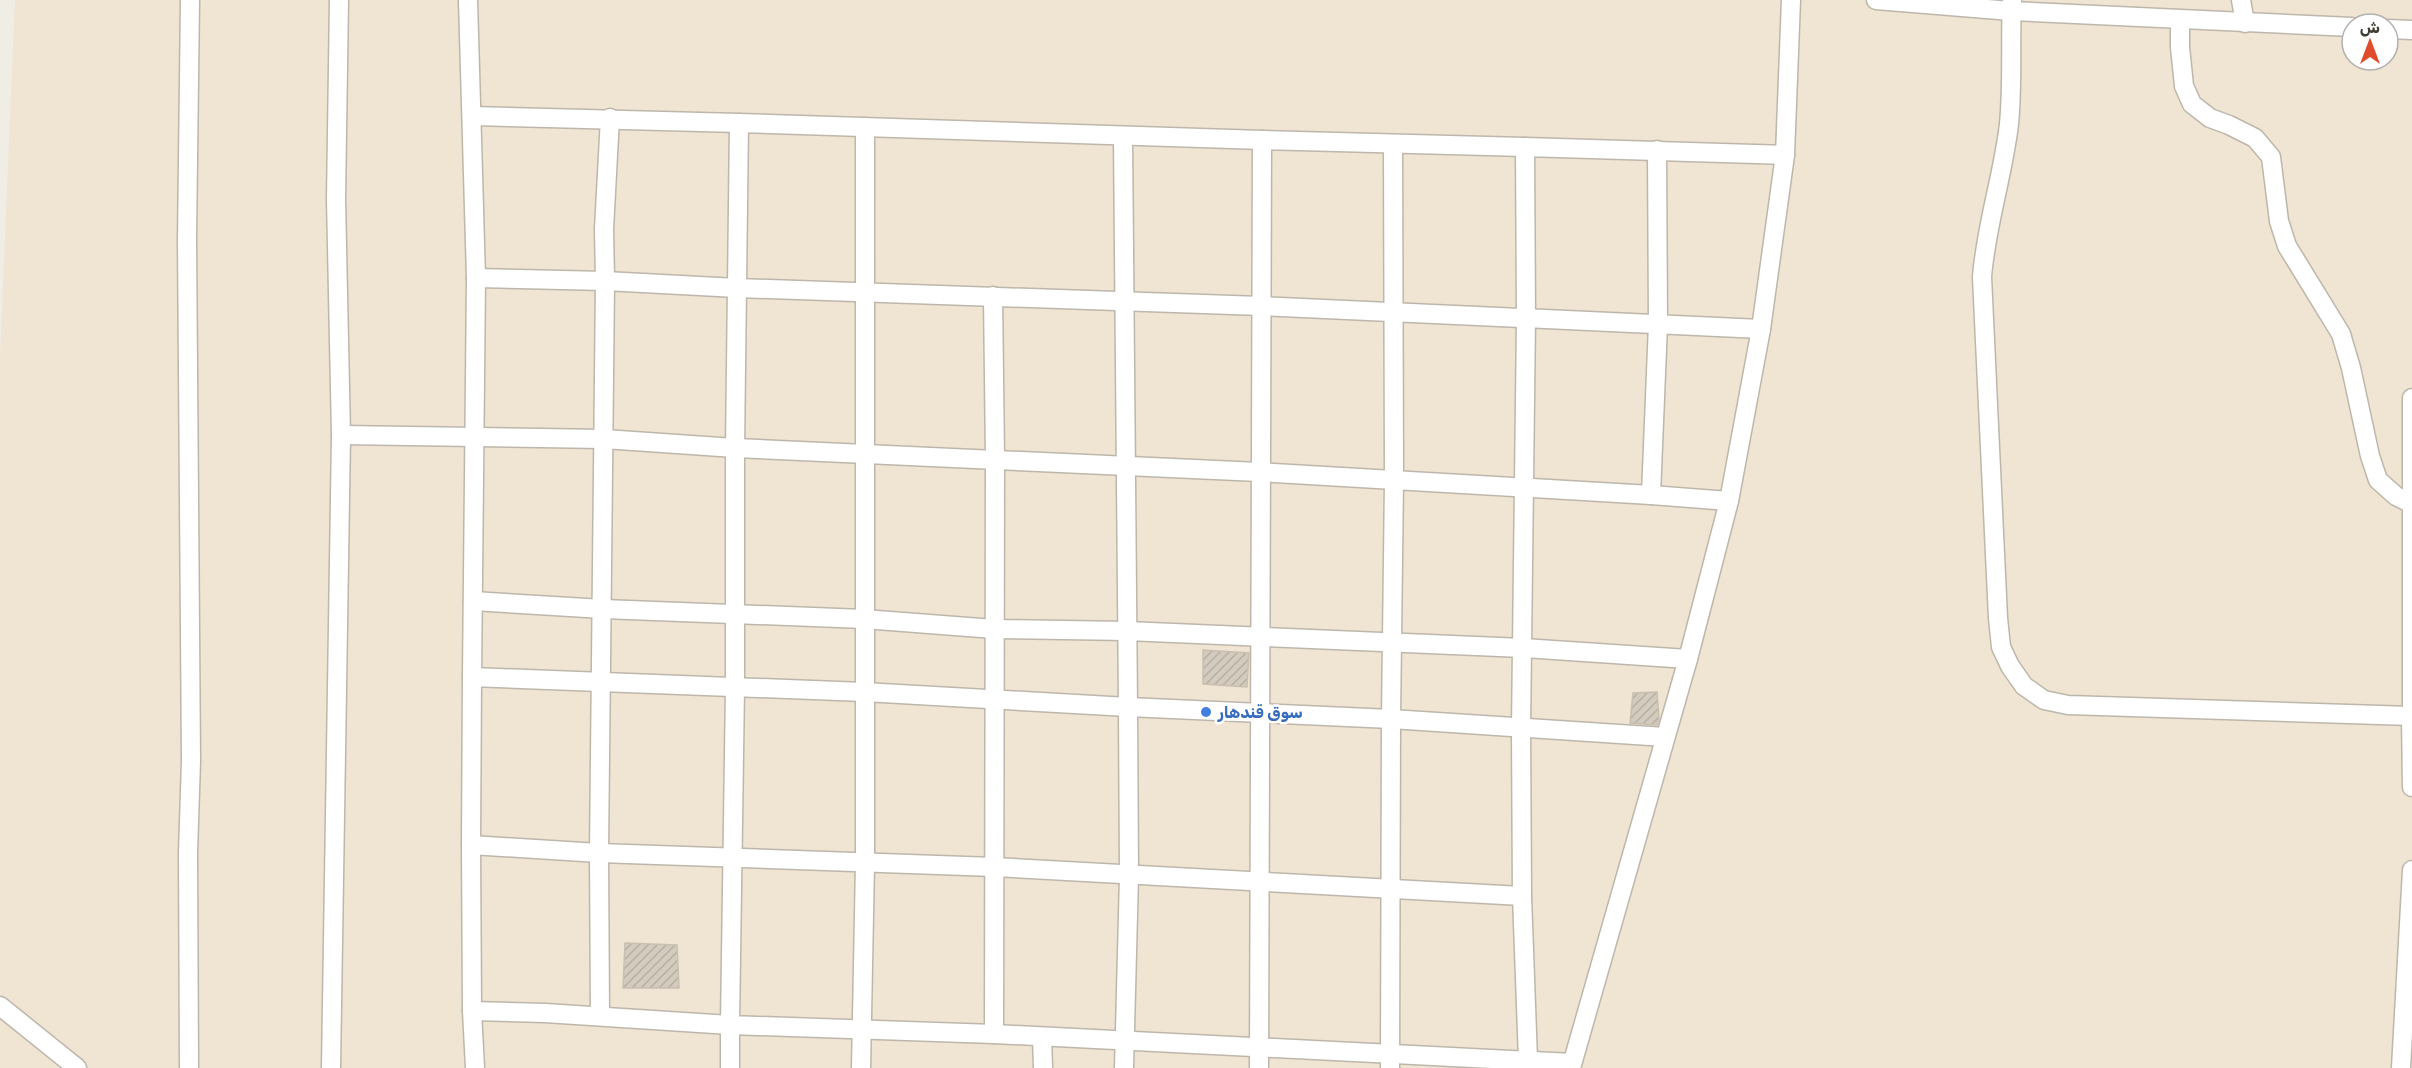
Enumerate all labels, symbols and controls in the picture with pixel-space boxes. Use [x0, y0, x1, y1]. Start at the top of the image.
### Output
north arrow [2340, 12, 2400, 72]
text: ش [2360, 18, 2380, 37]
place label: سوق قندهار [1217, 703, 1303, 722]
marker: سوق قندهار [1199, 705, 1213, 719]

